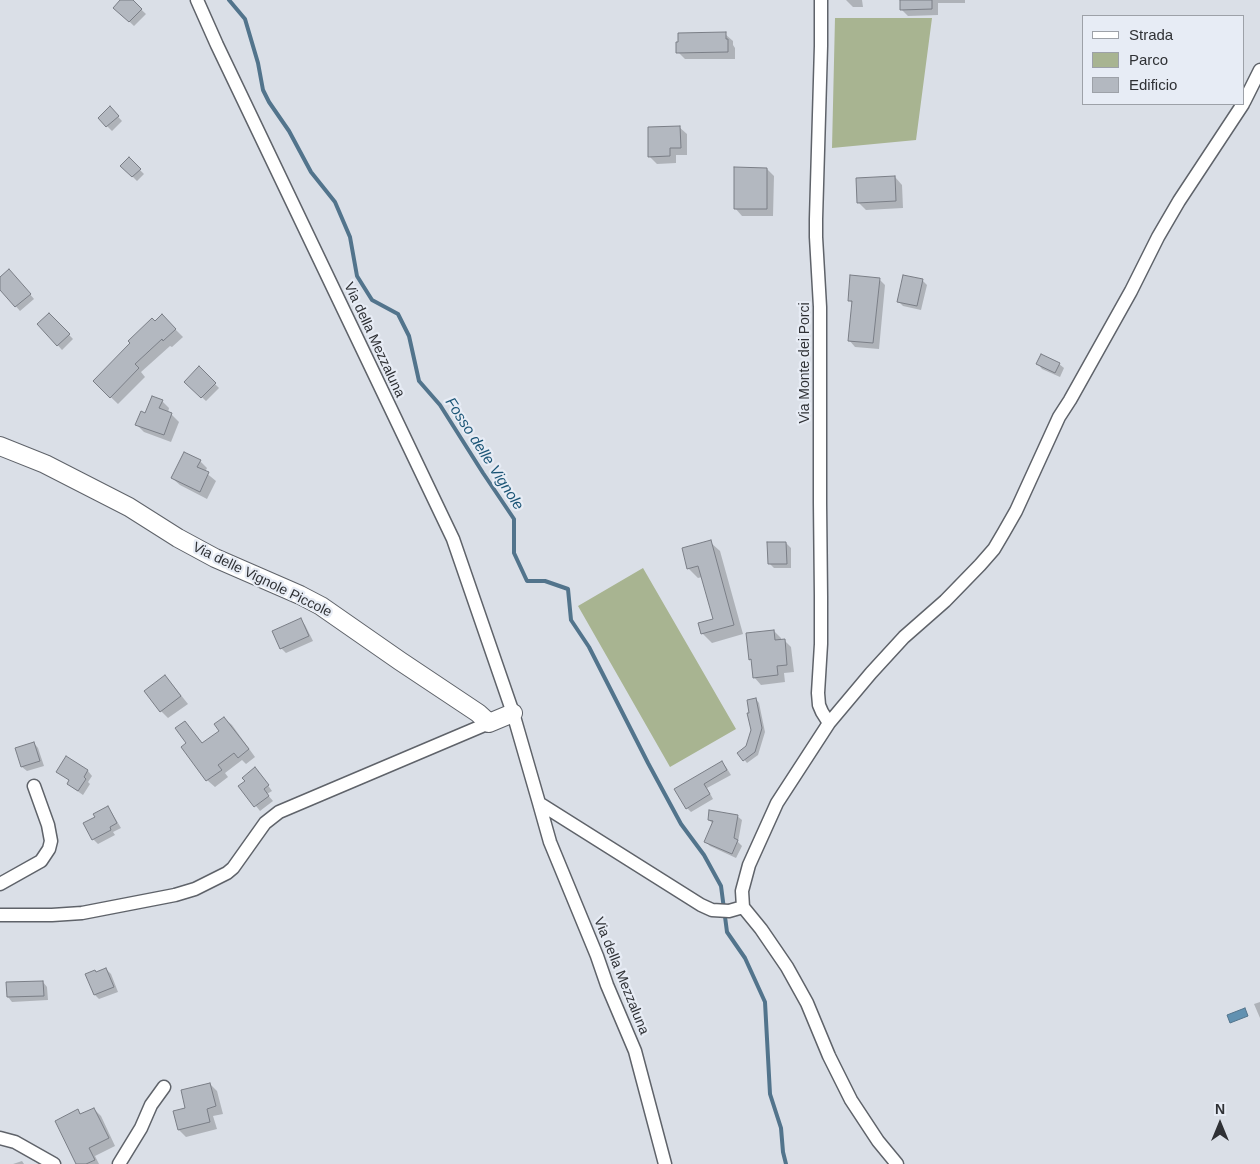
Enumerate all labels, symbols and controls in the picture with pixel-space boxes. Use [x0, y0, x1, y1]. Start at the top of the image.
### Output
legend [1082, 15, 1245, 105]
text: Strada [1129, 26, 1173, 43]
text: Parco [1129, 51, 1168, 68]
text: Edificio [1129, 76, 1177, 93]
street label: Via della Mezzaluna [340, 280, 408, 400]
street label: Via Monte dei Porci [797, 302, 813, 424]
water label: Fosso delle Vignole [441, 394, 527, 514]
street label: Via delle Vignole Piccole [190, 539, 334, 621]
street label: Via della Mezzaluna [590, 915, 652, 1037]
north arrow [1195, 1099, 1245, 1149]
text: N [1215, 1101, 1225, 1117]

